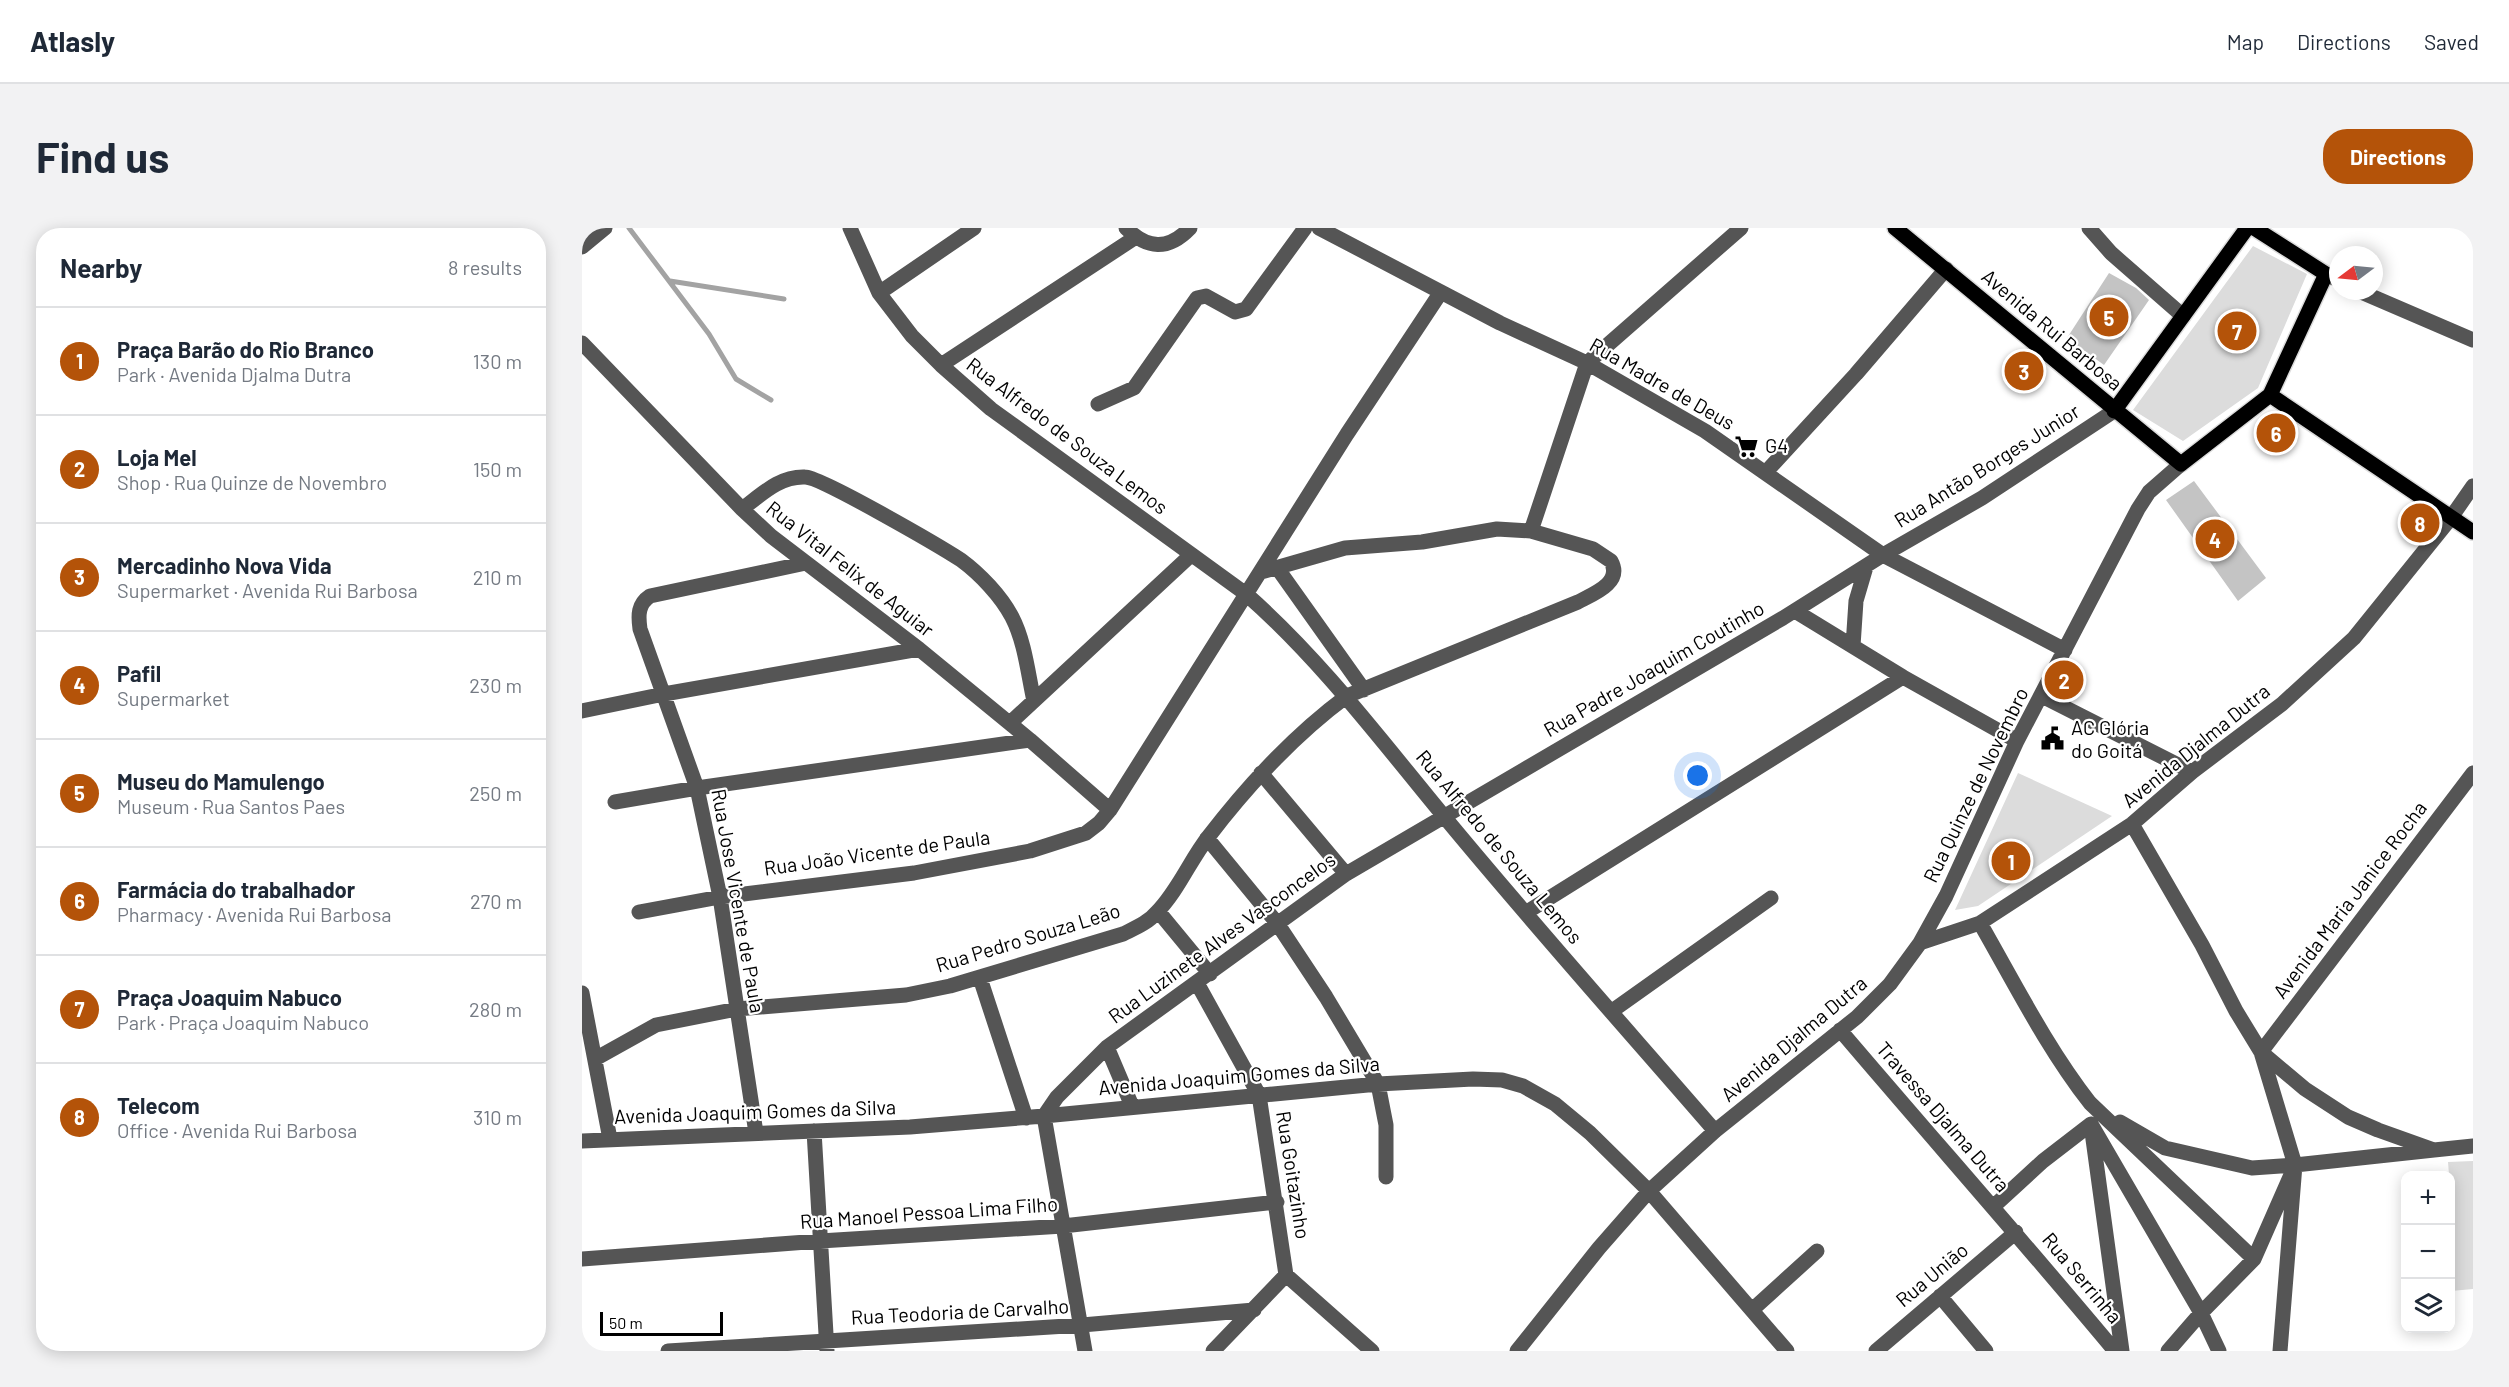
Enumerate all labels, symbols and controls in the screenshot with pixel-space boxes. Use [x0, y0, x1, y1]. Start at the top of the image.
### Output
text: Atlasly [30, 24, 115, 58]
text: Map [2227, 29, 2264, 54]
text: Directions [2297, 29, 2391, 54]
text: Saved [2424, 29, 2479, 54]
button: Directions [2323, 129, 2473, 184]
text: Find us [36, 131, 169, 181]
north arrow [2329, 246, 2383, 300]
text: Nearby [60, 252, 142, 283]
text: 8 results [448, 255, 522, 279]
street label: Avenida Rui Barbosa [1978, 264, 2128, 395]
pin: 5 [2090, 294, 2128, 340]
pin: 7 [2218, 308, 2256, 354]
street label: Rua Madre de Deus [1586, 332, 1739, 434]
text: Praça Barão do Rio Branco [117, 336, 374, 362]
pin: 3 [2004, 348, 2044, 394]
text: 1 [76, 349, 83, 373]
text: 130 m [473, 349, 522, 373]
street label: Rua Alfredo de Souza Lemos [962, 352, 1173, 519]
text: Park · Avenida Djalma Dutra [117, 362, 351, 386]
street label: Rua Antão Borges Junior [1889, 398, 2084, 532]
pin: 6 [2256, 410, 2296, 456]
supermarket icon: G4 [1734, 433, 1760, 459]
place label: G4 [1765, 433, 1788, 457]
text: Loja Mel [117, 444, 197, 470]
text: 2 [74, 457, 85, 481]
text: 150 m [473, 457, 522, 481]
text: Shop · Rua Quinze de Novembro [117, 470, 387, 494]
street label: Rua Vital Felix de Aguiar [762, 495, 939, 641]
pin: 8 [2400, 500, 2440, 546]
pin: 4 [2196, 516, 2234, 562]
text: Mercadinho Nova Vida [117, 552, 332, 578]
text: 3 [74, 565, 85, 589]
text: 210 m [473, 565, 522, 589]
text: Supermarket · Avenida Rui Barbosa [117, 578, 418, 602]
street label: Rua Padre Joaquim Coutinho [1539, 595, 1768, 741]
pin: 2 [2044, 658, 2084, 702]
text: Pafil [117, 660, 161, 686]
text: 4 [73, 673, 86, 697]
text: 230 m [469, 673, 522, 697]
street label: Avenida Djalma Dutra [2117, 678, 2274, 812]
street label: Rua Quinze de Novembro [1917, 683, 2033, 886]
text: Supermarket [117, 686, 230, 710]
place label: AC Glória do Goitá [2071, 715, 2149, 762]
public building icon: AC Glória do Goitá [2040, 726, 2066, 752]
street label: Rua Alfredo de Souza Lemos [1412, 745, 1588, 948]
your location [1683, 761, 1712, 790]
text: Museu do Mamulengo [117, 768, 325, 794]
text: 5 [74, 781, 85, 805]
text: 250 m [469, 781, 522, 805]
street label: Rua Jose Vicente de Paula [707, 787, 771, 1015]
text: Museum · Rua Santos Paes [117, 794, 345, 818]
street label: Avenida Maria Janice Rocha [2267, 796, 2431, 1003]
street label: Rua João Vicente de Paula [762, 824, 991, 880]
pin: 1 [1992, 838, 2030, 884]
street label: Rua Luzinete Alves Vasconcelos [1103, 847, 1340, 1028]
text: Farmácia do trabalhador [117, 876, 355, 902]
text: 6 [74, 889, 85, 913]
text: 270 m [470, 889, 522, 913]
street label: Rua Pedro Souza Leão [933, 898, 1123, 977]
text: Pharmacy · Avenida Rui Barbosa [117, 902, 392, 926]
street label: Avenida Djalma Dutra [1716, 970, 1871, 1106]
text: Praça Joaquim Nabuco [117, 984, 342, 1010]
text: 7 [75, 997, 84, 1021]
text: 280 m [469, 997, 522, 1021]
text: Park · Praça Joaquim Nabuco [117, 1010, 369, 1034]
street label: Travessa Djalma Dutra [1872, 1036, 2015, 1196]
street label: Avenida Joaquim Gomes da Silva [1097, 1051, 1380, 1099]
text: Telecom [117, 1092, 200, 1118]
street label: Avenida Joaquim Gomes da Silva [614, 1094, 896, 1128]
text: 8 [74, 1105, 85, 1129]
text: 310 m [473, 1105, 522, 1129]
street label: Rua Goitazinho [1272, 1109, 1316, 1241]
text: Office · Avenida Rui Barbosa [117, 1118, 357, 1142]
map controls [2401, 1171, 2455, 1333]
button: + [2401, 1171, 2455, 1225]
street label: Rua Manoel Pessoa Lima Filho [799, 1191, 1059, 1233]
button: − [2401, 1225, 2455, 1279]
street label: Rua Serrinha [2038, 1227, 2128, 1328]
street label: Rua União [1890, 1237, 1972, 1311]
button: layers [2401, 1279, 2455, 1333]
street label: Rua Teodoria de Carvalho [850, 1293, 1070, 1329]
scale bar [600, 1309, 723, 1336]
text: 50 m [609, 1313, 643, 1332]

